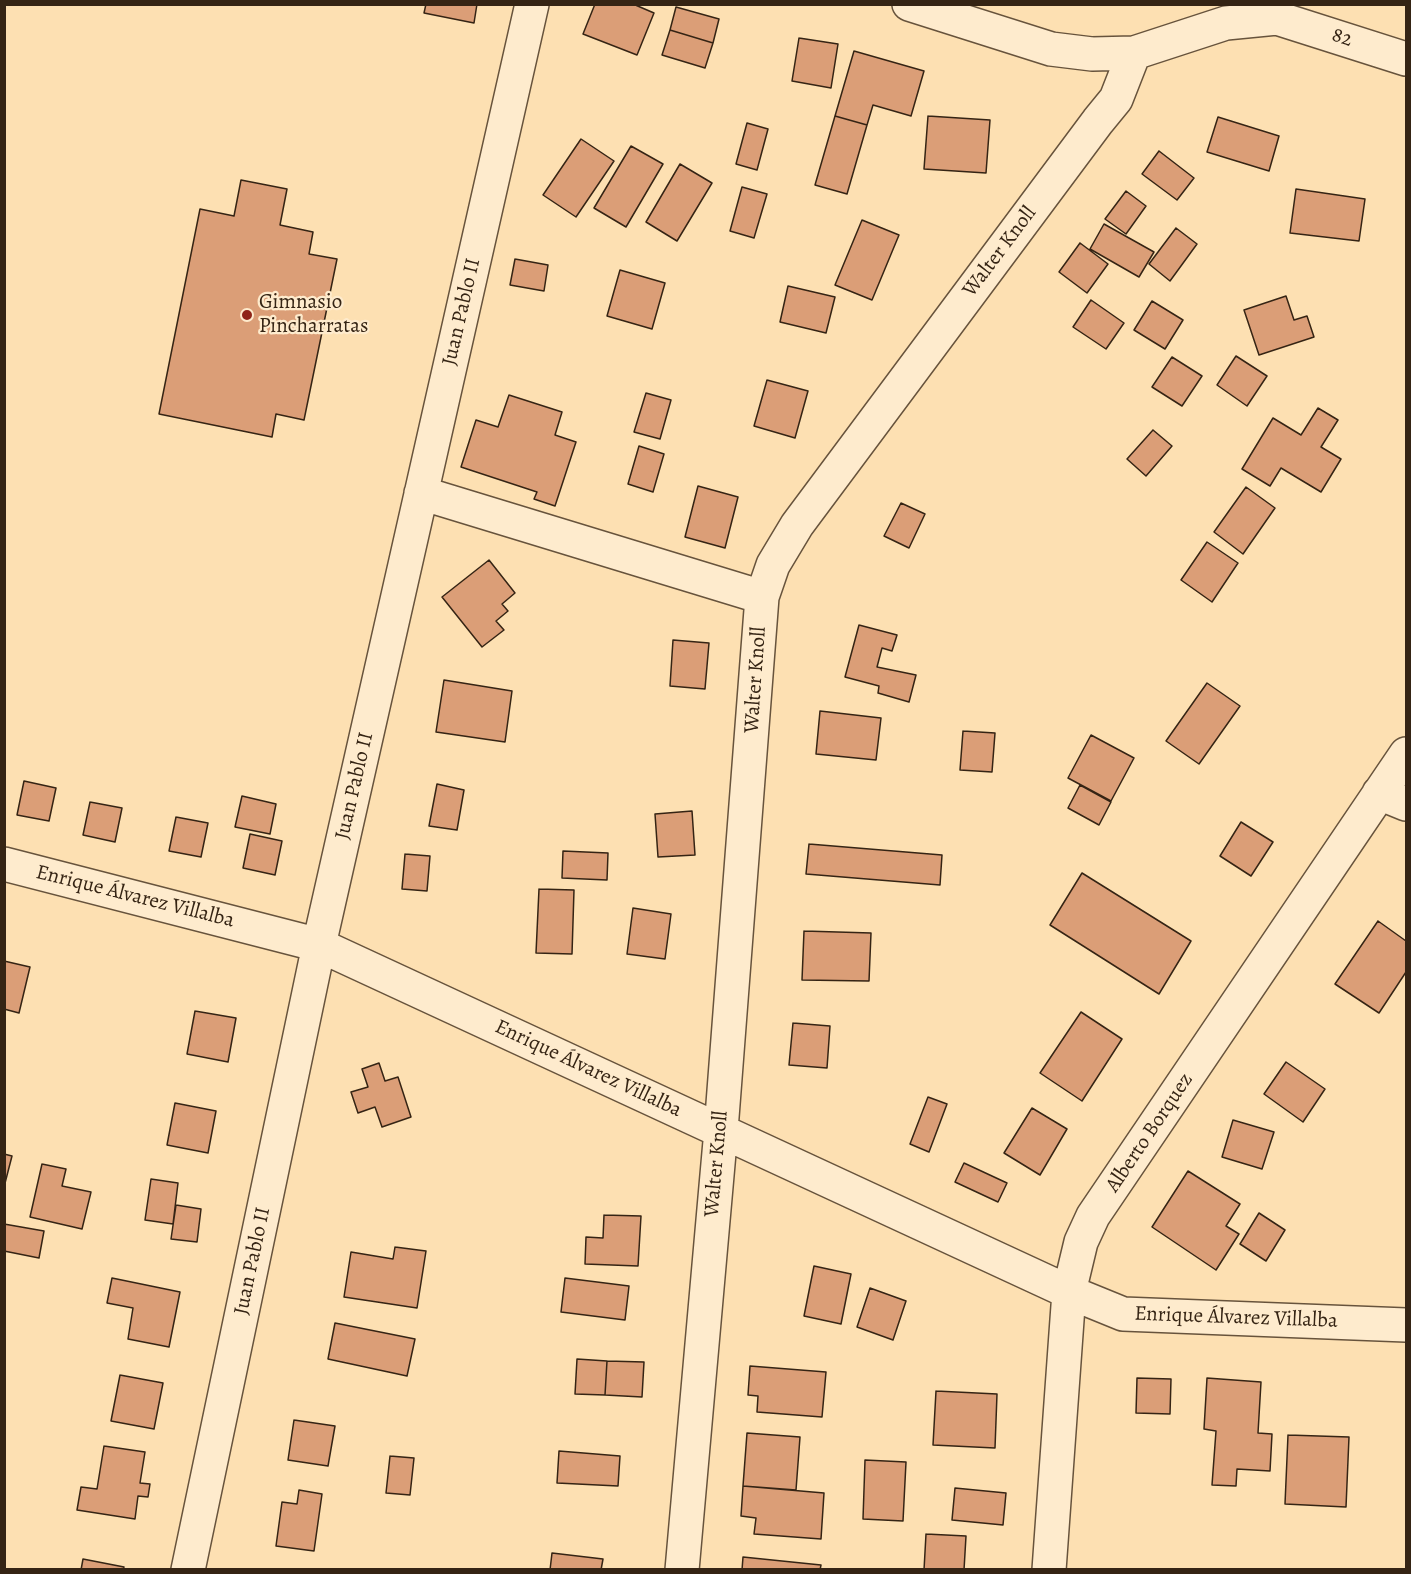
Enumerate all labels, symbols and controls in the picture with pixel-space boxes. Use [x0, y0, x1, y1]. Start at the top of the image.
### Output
street label: 82 [1329, 23, 1355, 53]
street label: Walter Knoll [958, 202, 1042, 302]
street label: Juan Pablo II [437, 256, 487, 368]
place label: Gimnasio Pincharratas [259, 290, 369, 340]
marker: Gimnasio Pincharratas [240, 308, 254, 322]
street label: Walter Knoll [740, 626, 772, 734]
street label: Juan Pablo II [330, 730, 380, 842]
street label: Enrique Álvarez Villalba [33, 860, 237, 934]
street label: Enrique Álvarez Villalba [491, 1015, 685, 1123]
street label: Alberto Borquez [1101, 1069, 1199, 1197]
street label: Walter Knoll [700, 1110, 734, 1218]
street label: Juan Pablo II [229, 1205, 277, 1317]
street label: Enrique Álvarez Villalba [1134, 1302, 1338, 1334]

